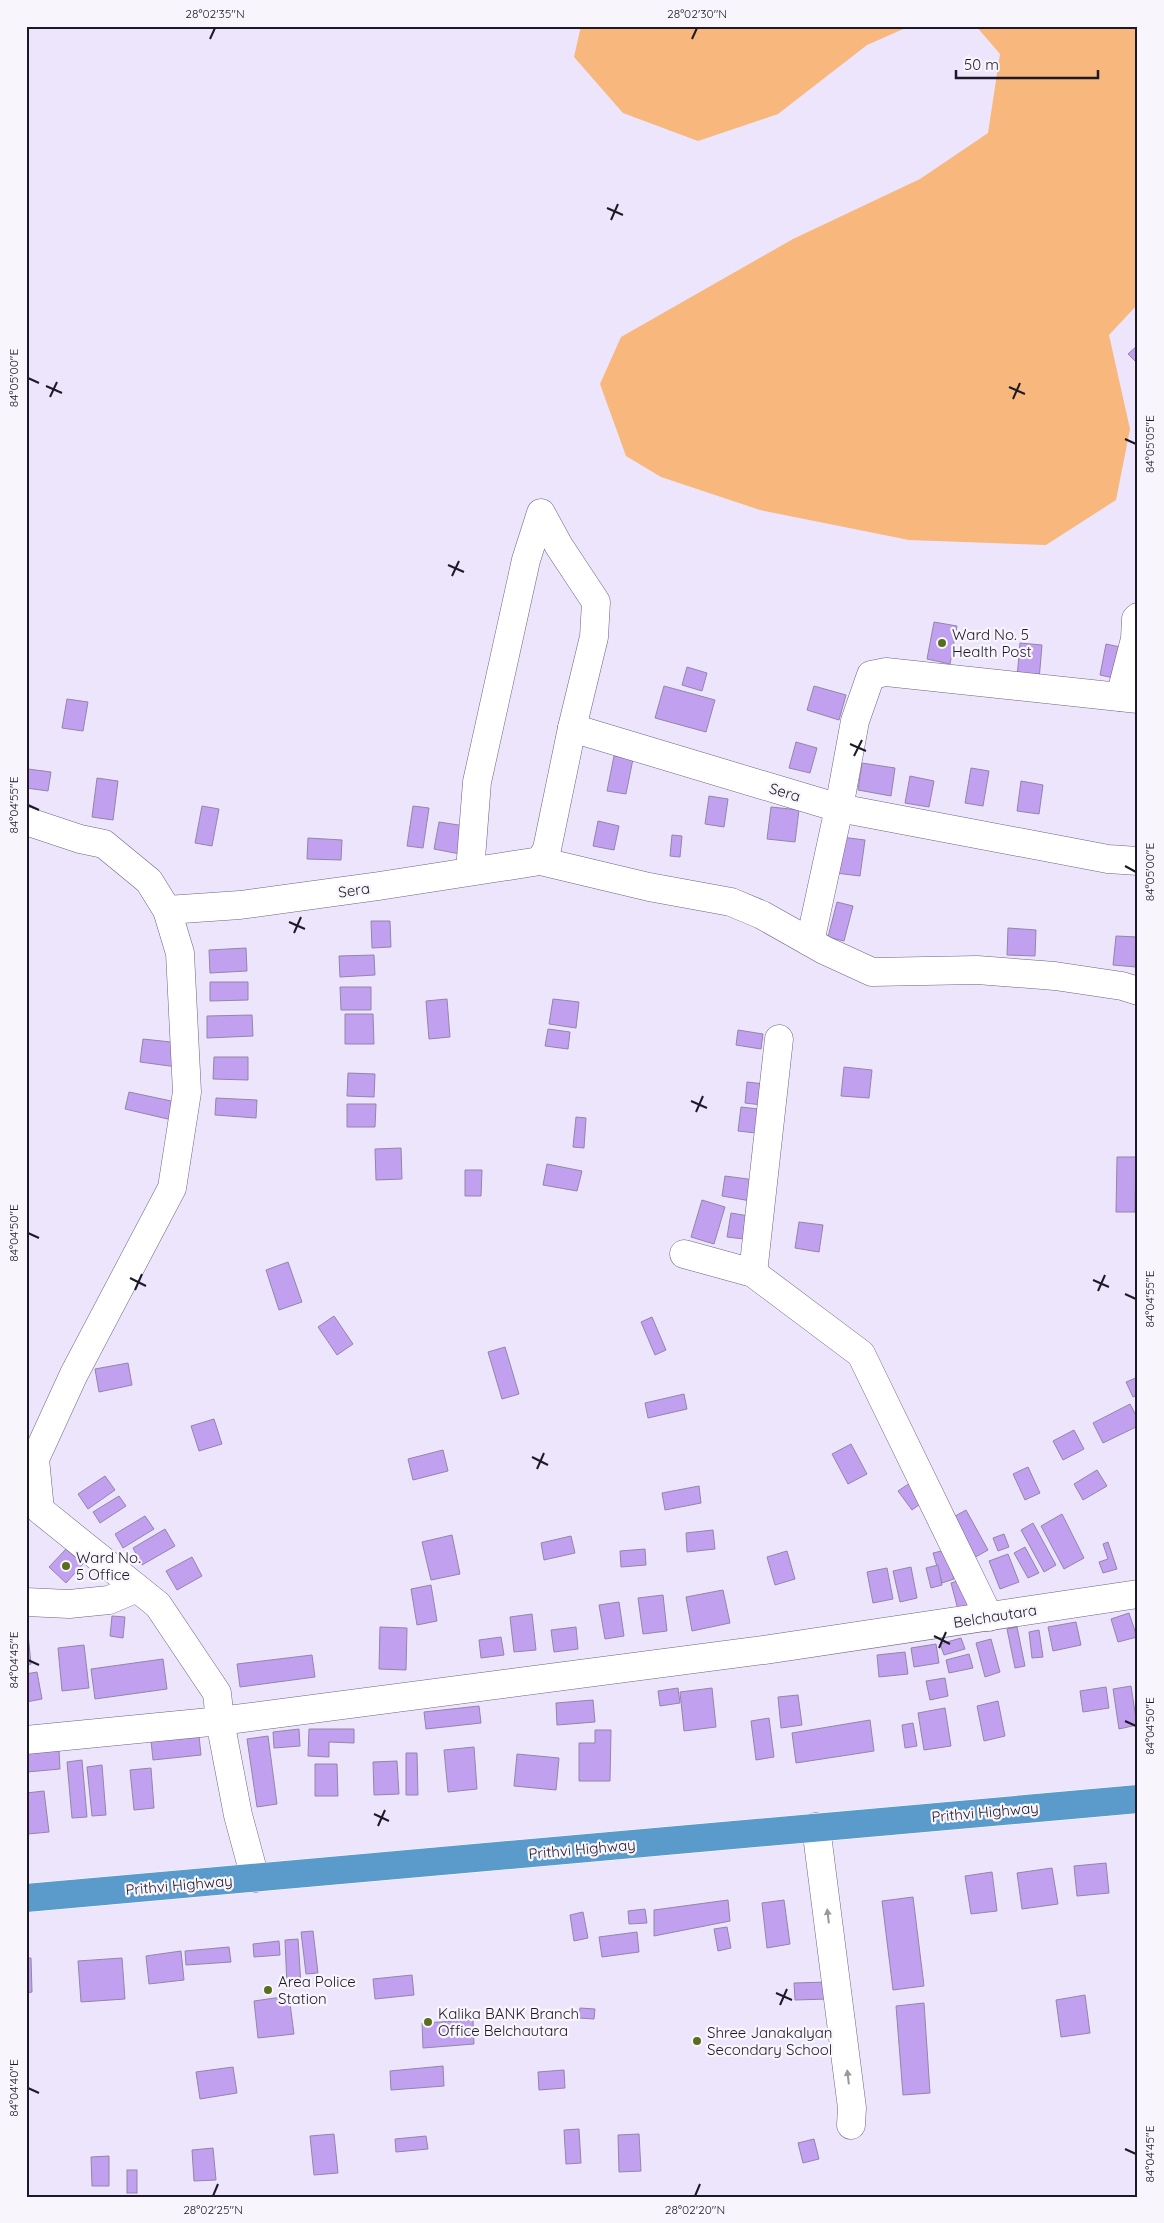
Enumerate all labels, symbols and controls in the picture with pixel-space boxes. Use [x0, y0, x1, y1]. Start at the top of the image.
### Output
text: 28°02'35"N [185, 6, 245, 21]
text: 28°02'30"N [667, 6, 727, 21]
scale bar [956, 48, 1099, 80]
text: 50 m [964, 55, 999, 74]
text: 84°05'00"E [6, 349, 21, 407]
text: 84°05'05"E [1142, 415, 1157, 473]
place label: Ward No. 5 Health Post [952, 625, 1032, 661]
marker: Ward No. 5 Health Post [936, 637, 948, 649]
text: 84°04'55"E [6, 776, 21, 834]
street label: Sera [767, 778, 803, 806]
text: 84°05'00"E [1142, 843, 1157, 901]
street label: Sera [337, 878, 371, 902]
text: 84°04'50"E [6, 1204, 21, 1262]
text: 84°04'55"E [1142, 1270, 1157, 1328]
place label: Ward No. 5 Office [76, 1548, 141, 1584]
marker: Ward No. 5 Office [60, 1560, 72, 1572]
street label: Belchautara [952, 1600, 1038, 1632]
text: 84°04'45"E [6, 1631, 21, 1688]
text: 84°04'50"E [1142, 1697, 1157, 1755]
street label: Prithvi Highway [931, 1798, 1039, 1826]
street label: Prithvi Highway [528, 1835, 636, 1863]
street label: Prithvi Highway [125, 1871, 233, 1899]
one-way arrow [823, 1908, 831, 1924]
place label: Area Police Station [278, 1972, 356, 2008]
marker: Area Police Station [262, 1984, 274, 1996]
place label: Kalika BANK Branch Office Belchautara [438, 2004, 579, 2040]
marker: Kalika BANK Branch Office Belchautara [422, 2016, 434, 2028]
place label: Shree Janakalyan Secondary School [707, 2023, 832, 2059]
marker: Shree Janakalyan Secondary School [691, 2035, 703, 2047]
text: 84°04'40"E [6, 2059, 21, 2117]
one-way arrow [844, 2069, 852, 2085]
text: 84°04'45"E [1142, 2125, 1157, 2182]
text: 28°02'25"N [183, 2202, 243, 2217]
text: 28°02'20"N [665, 2202, 725, 2217]

